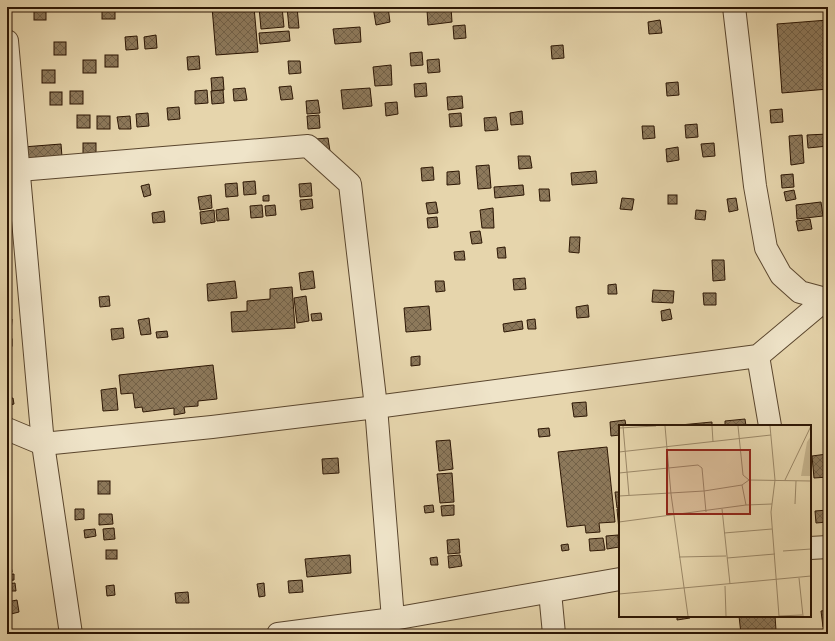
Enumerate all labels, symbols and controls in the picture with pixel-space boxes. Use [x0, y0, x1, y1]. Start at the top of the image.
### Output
inset map [619, 425, 811, 617]

